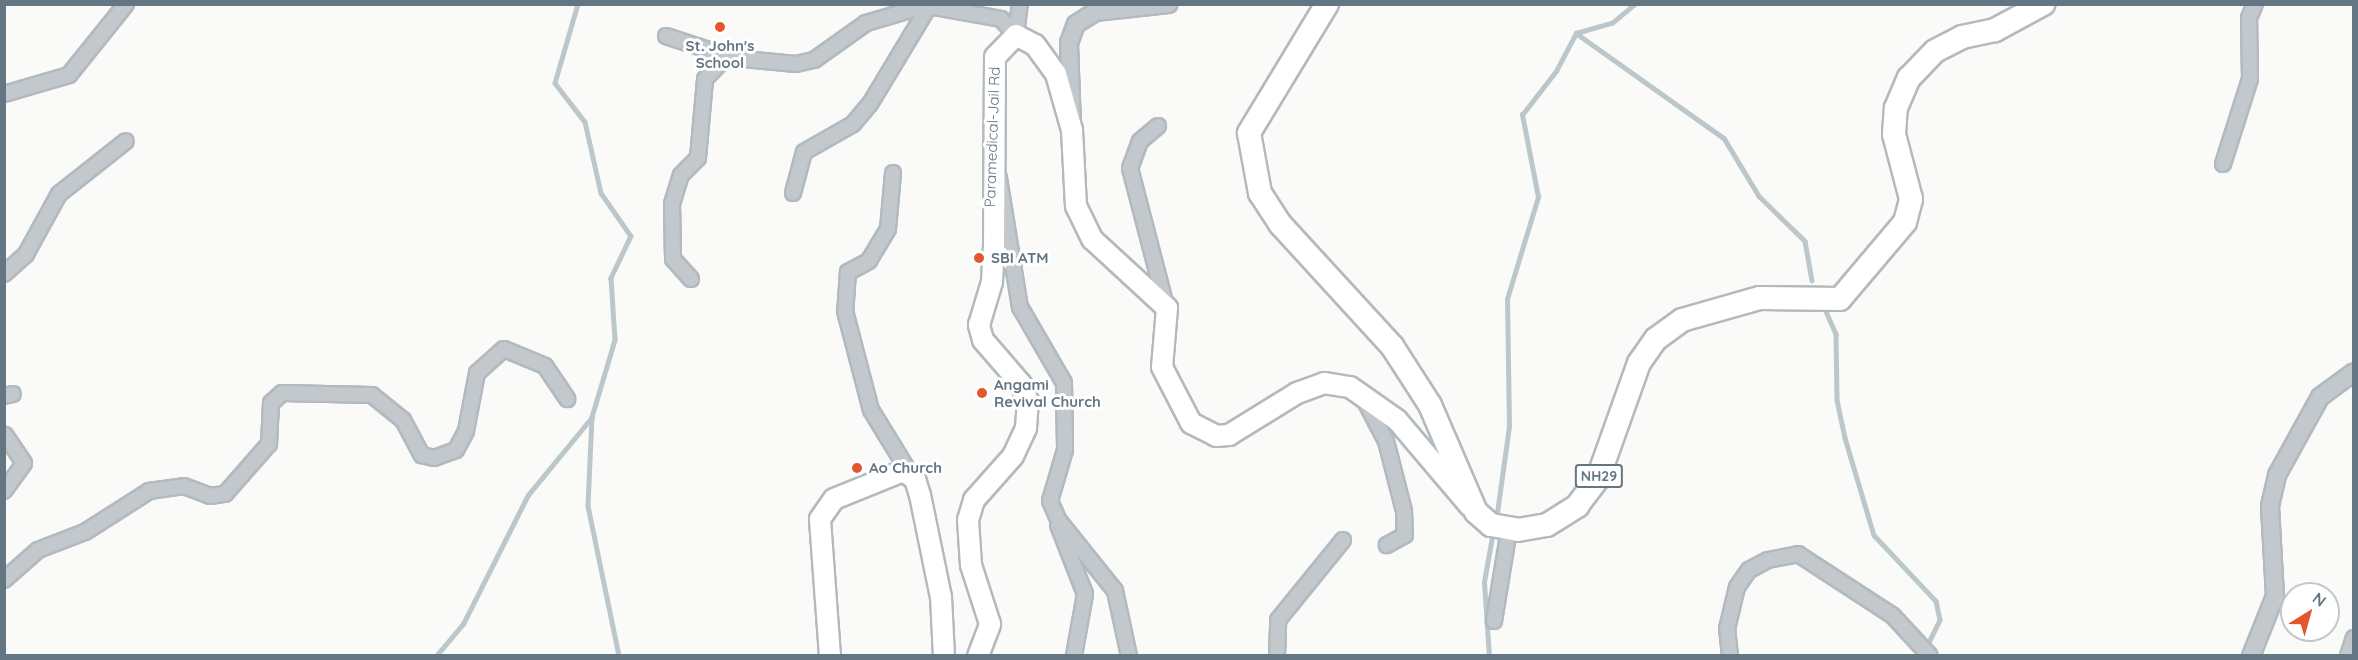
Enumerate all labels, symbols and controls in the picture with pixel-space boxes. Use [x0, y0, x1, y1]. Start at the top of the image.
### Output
marker: St. John's School [713, 20, 727, 34]
place label: St. John's School [686, 36, 754, 71]
street label: Paramedical-Jail Rd [981, 66, 1003, 208]
place label: SBI ATM [991, 249, 1049, 267]
marker: SBI ATM [972, 251, 986, 265]
place label: Angami Revival Church [994, 375, 1101, 410]
marker: Angami Revival Church [975, 386, 989, 400]
place label: Ao Church [869, 459, 942, 477]
marker: Ao Church [850, 461, 864, 475]
road number: NH29 [1574, 465, 1624, 487]
north arrow [2280, 582, 2340, 642]
text: N [2309, 588, 2330, 611]

